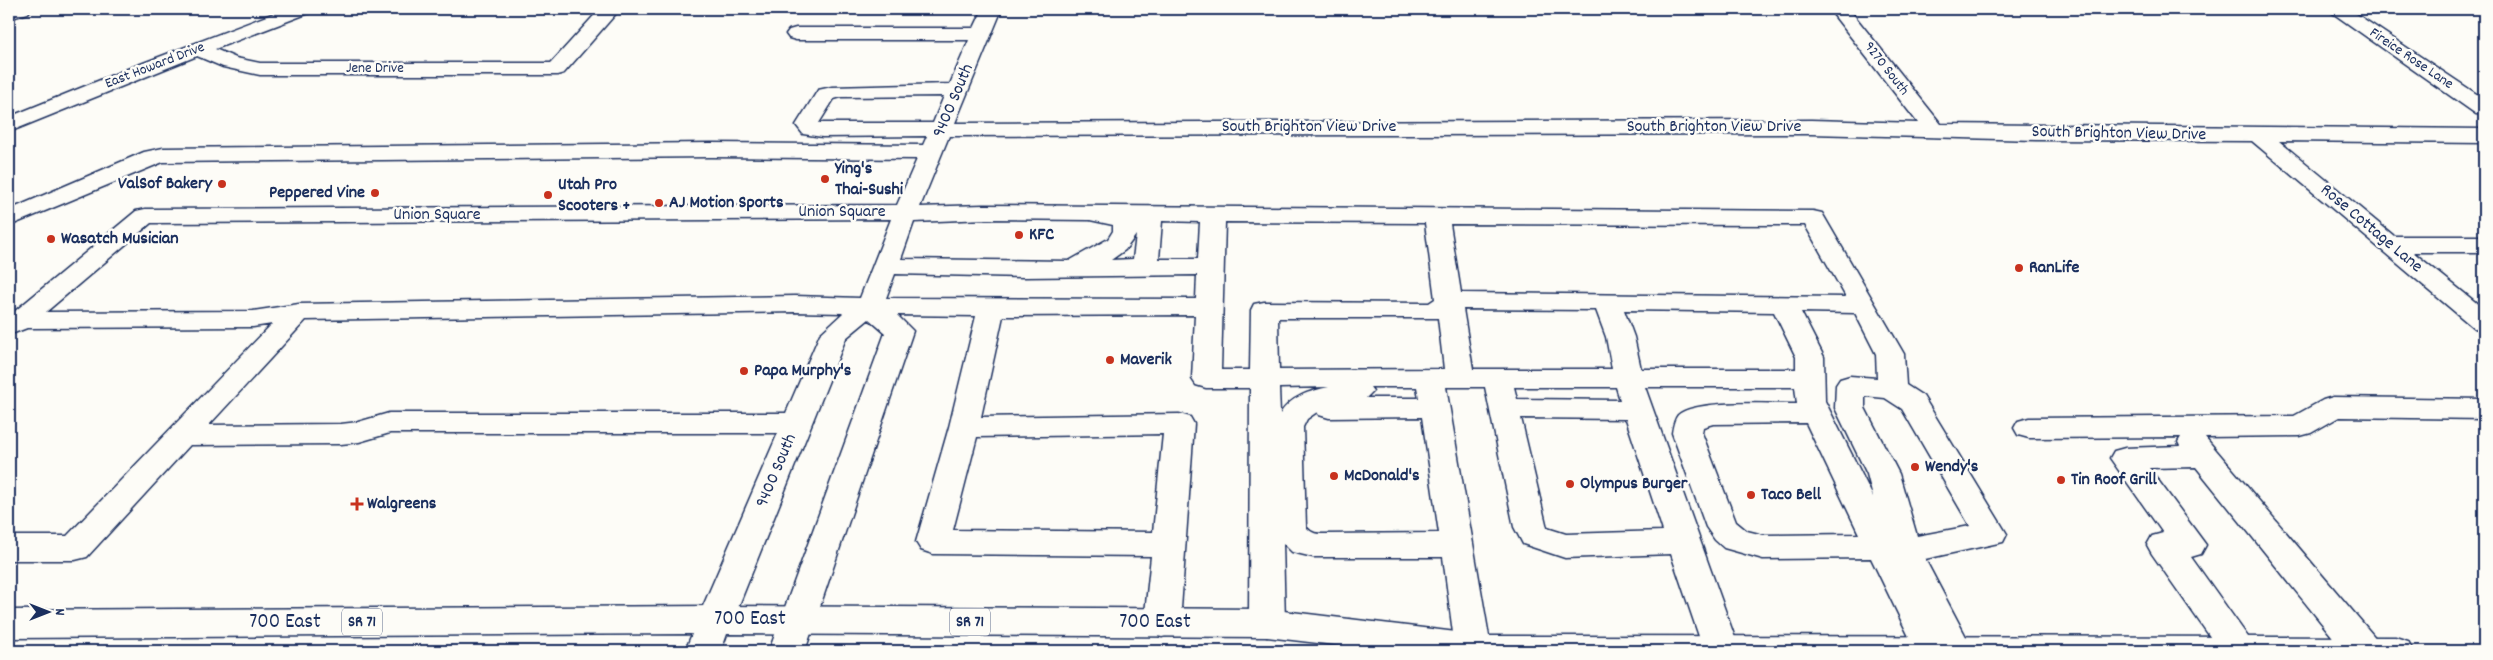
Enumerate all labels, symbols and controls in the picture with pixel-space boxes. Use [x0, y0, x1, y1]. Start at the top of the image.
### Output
street label: Fireice Rose Lane [2364, 23, 2458, 96]
street label: East Howard Drive [102, 37, 208, 95]
street label: 9270 South [1858, 37, 1914, 101]
street label: Jene Drive [346, 58, 404, 80]
street label: 9400 South [927, 60, 981, 142]
street label: South Brighton View Drive [1222, 115, 1396, 140]
street label: South Brighton View Drive [1627, 115, 1801, 140]
street label: South Brighton View Drive [2031, 120, 2207, 148]
place label: Ying's Thai-Sushi [834, 157, 904, 203]
place label: ValSof Bakery [118, 172, 213, 197]
place label: Utah Pro Scooters + [558, 173, 630, 219]
marker: Ying's Thai-Sushi [819, 173, 831, 185]
marker: ValSof Bakery [216, 178, 228, 190]
street label: Rose Cottage Lane [2314, 179, 2428, 279]
place label: Peppered Vine [269, 181, 365, 206]
marker: Peppered Vine [369, 187, 381, 199]
marker: Utah Pro Scooters + [542, 189, 554, 201]
place label: AJ Motion Sports [669, 191, 784, 216]
marker: AJ Motion Sports [653, 197, 665, 209]
street label: Union Square [798, 200, 886, 225]
street label: Union Square [393, 203, 481, 228]
place label: KFC [1029, 223, 1054, 248]
place label: Wasatch Musician [61, 227, 179, 252]
marker: KFC [1013, 229, 1025, 241]
marker: Wasatch Musician [45, 233, 57, 245]
place label: RanLife [2029, 256, 2080, 281]
marker: RanLife [2013, 262, 2025, 274]
place label: Maverik [1120, 348, 1172, 373]
marker: Maverik [1104, 354, 1116, 366]
place label: Papa Murphy's [754, 359, 852, 384]
marker: Papa Murphy's [738, 365, 750, 377]
street label: 9400 South [750, 430, 804, 512]
place label: Wendy's [1925, 455, 1979, 480]
marker: Wendy's [1909, 461, 1921, 473]
place label: McDonald's [1344, 464, 1420, 489]
place label: Tin Roof Grill [2071, 468, 2158, 493]
marker: McDonald's [1328, 470, 1340, 482]
place label: Olympus Burger [1580, 472, 1688, 497]
marker: Tin Roof Grill [2055, 474, 2067, 486]
marker: Olympus Burger [1564, 478, 1576, 490]
place label: Taco Bell [1761, 483, 1822, 508]
marker: Taco Bell [1745, 489, 1757, 501]
place label: Walgreens [367, 492, 437, 517]
marker: Walgreens [351, 498, 363, 510]
north arrow [22, 588, 72, 638]
street label: 700 East [714, 605, 786, 635]
street label: 700 East [249, 608, 321, 638]
road number: SR 71 [342, 608, 382, 636]
road number: SR 71 [950, 608, 990, 636]
street label: 700 East [1119, 608, 1191, 638]
text: N [49, 609, 69, 616]

